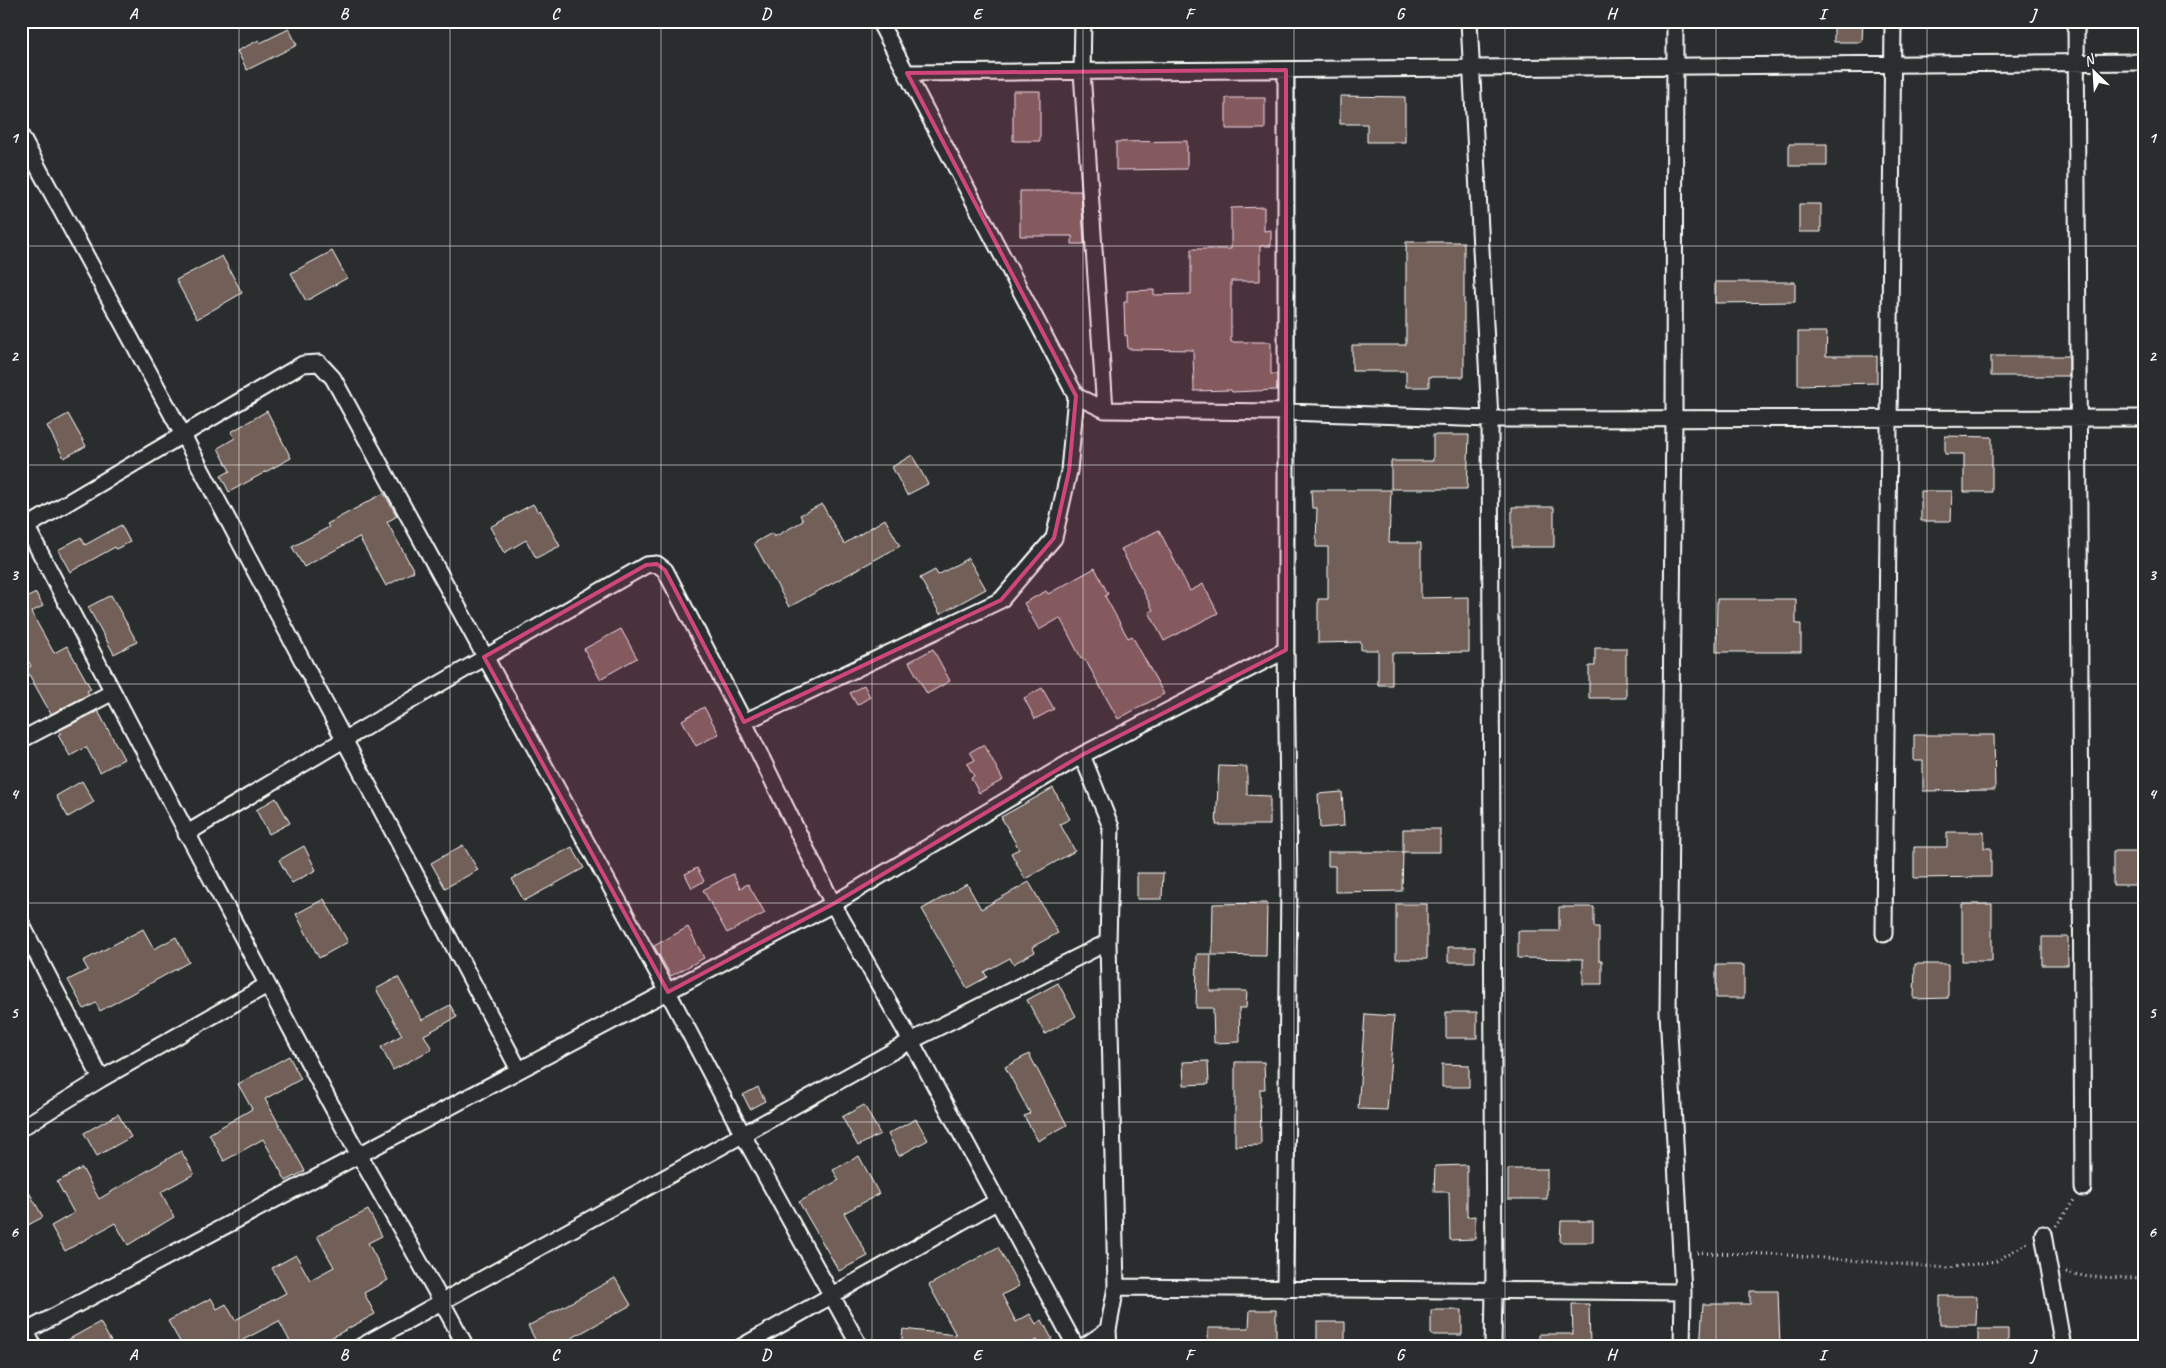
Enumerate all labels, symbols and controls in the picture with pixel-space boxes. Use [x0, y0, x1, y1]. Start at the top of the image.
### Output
text: A [129, 4, 139, 24]
text: B [340, 4, 350, 24]
text: C [551, 4, 561, 24]
text: D [761, 4, 772, 24]
text: E [973, 4, 984, 24]
text: F [1185, 4, 1196, 24]
text: G [1396, 4, 1406, 24]
text: H [1606, 4, 1618, 24]
text: I [1819, 4, 1829, 24]
text: J [2029, 4, 2038, 24]
north arrow [2068, 48, 2118, 98]
text: N [2081, 50, 2098, 70]
text: 1 [10, 128, 19, 148]
text: 1 [2148, 128, 2157, 148]
text: 2 [10, 346, 19, 366]
text: 2 [2148, 346, 2157, 366]
text: 3 [10, 565, 19, 585]
text: 3 [2148, 565, 2157, 585]
text: 4 [10, 784, 19, 804]
text: 4 [2148, 784, 2157, 804]
text: 5 [11, 1003, 20, 1023]
text: 5 [2149, 1003, 2158, 1023]
text: 6 [10, 1222, 19, 1242]
text: 6 [2148, 1222, 2157, 1242]
text: A [129, 1345, 139, 1365]
text: B [340, 1345, 350, 1365]
text: C [551, 1345, 561, 1365]
text: D [761, 1345, 772, 1365]
text: E [973, 1345, 984, 1365]
text: F [1185, 1345, 1196, 1365]
text: G [1396, 1345, 1406, 1365]
text: H [1606, 1345, 1618, 1365]
text: I [1819, 1345, 1829, 1365]
text: J [2029, 1345, 2038, 1365]

